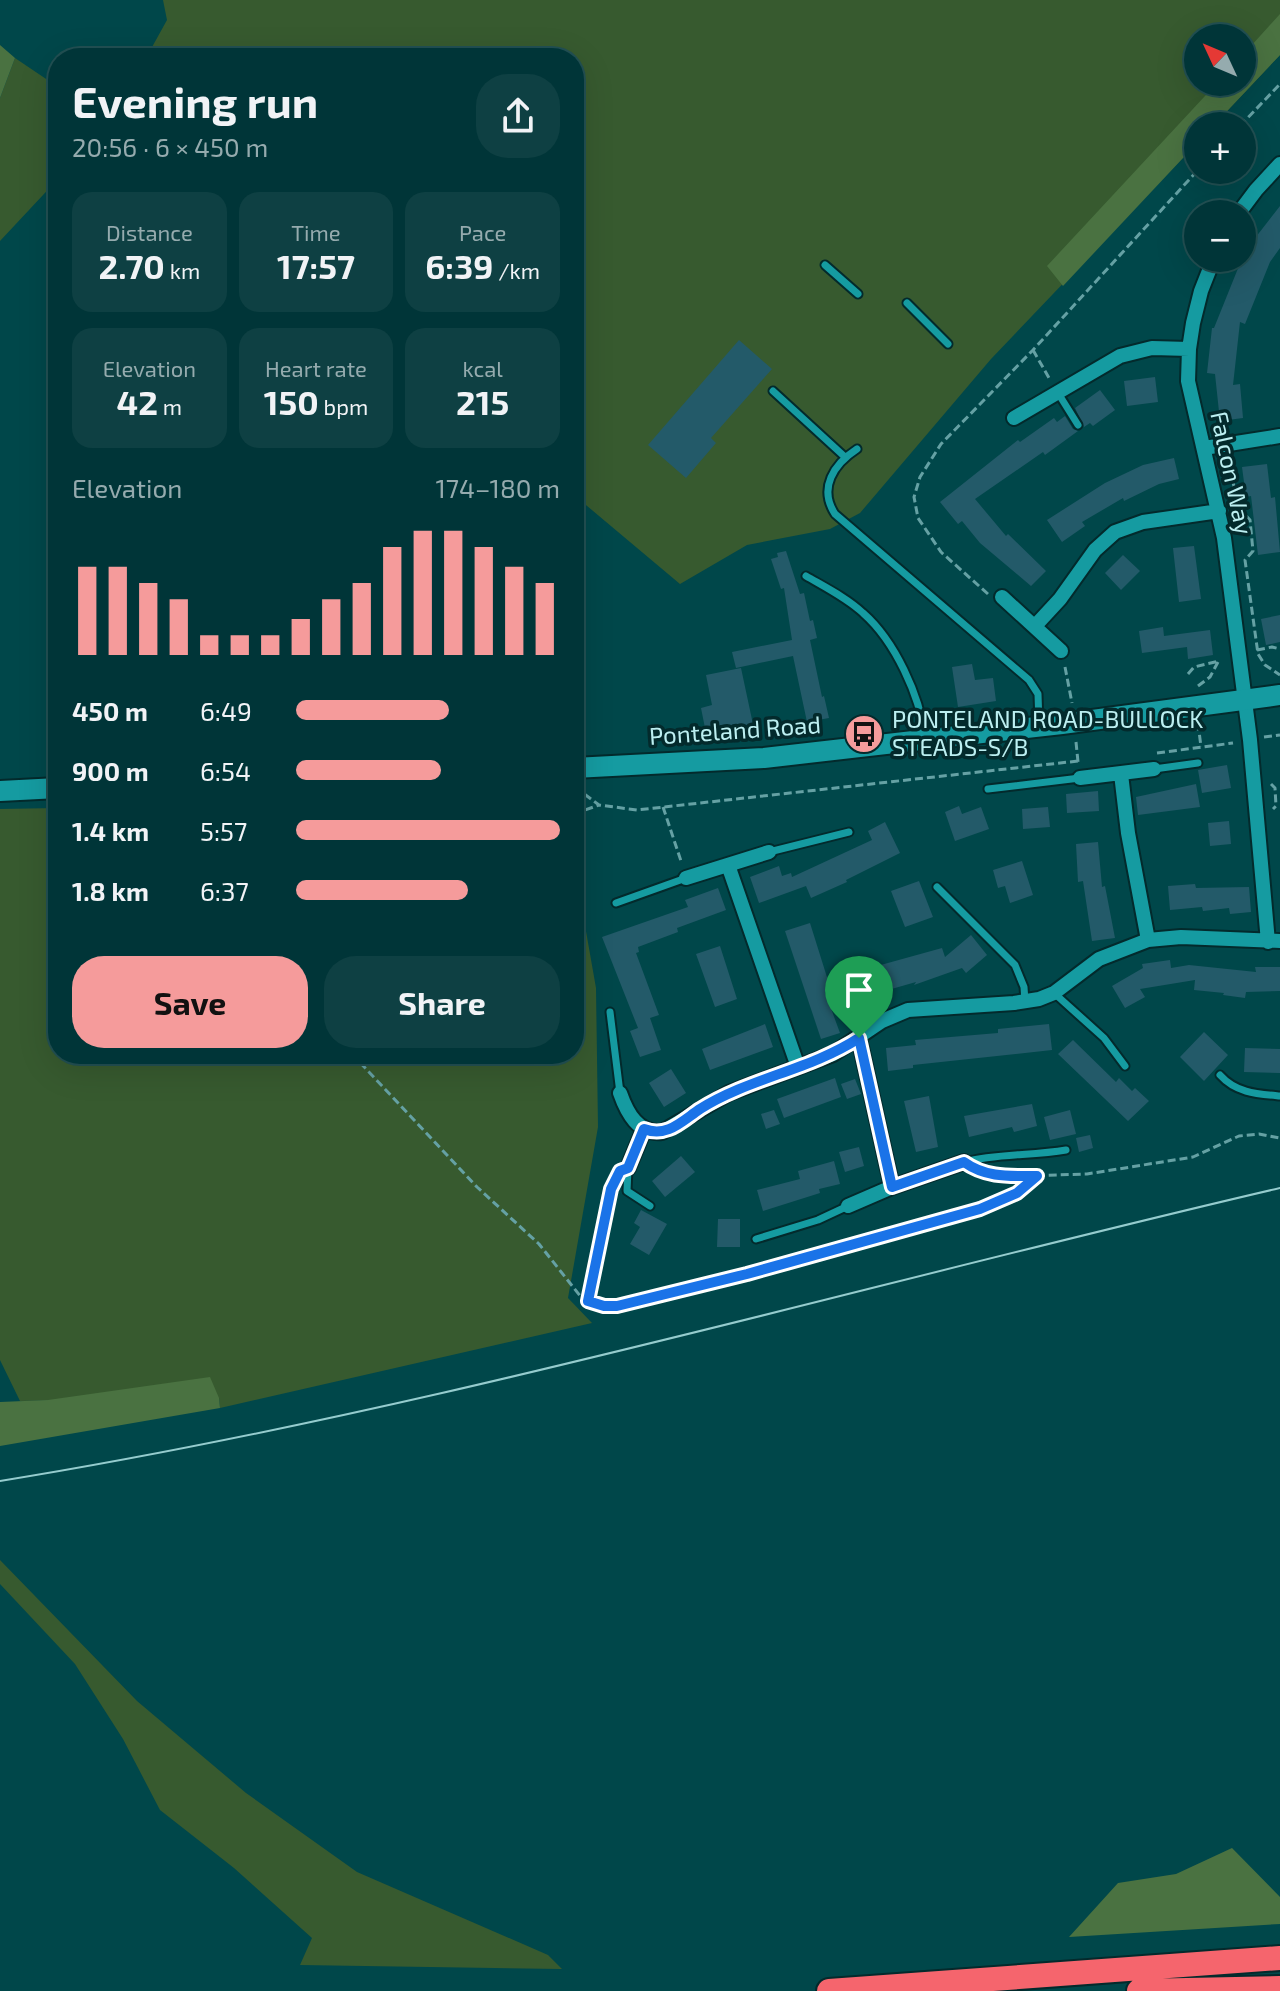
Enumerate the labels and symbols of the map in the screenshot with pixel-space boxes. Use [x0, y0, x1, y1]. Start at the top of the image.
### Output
north arrow [1184, 24, 1256, 96]
street label: Falcon Way [1205, 408, 1260, 537]
place label: PONTELAND ROAD-BULLOCK STEADS-S/B [892, 704, 1203, 761]
street label: Ponteland Road [648, 709, 822, 750]
bus stop icon: PONTELAND ROAD-BULLOCK STEADS-S/B [843, 713, 885, 755]
pin [825, 956, 893, 1038]

